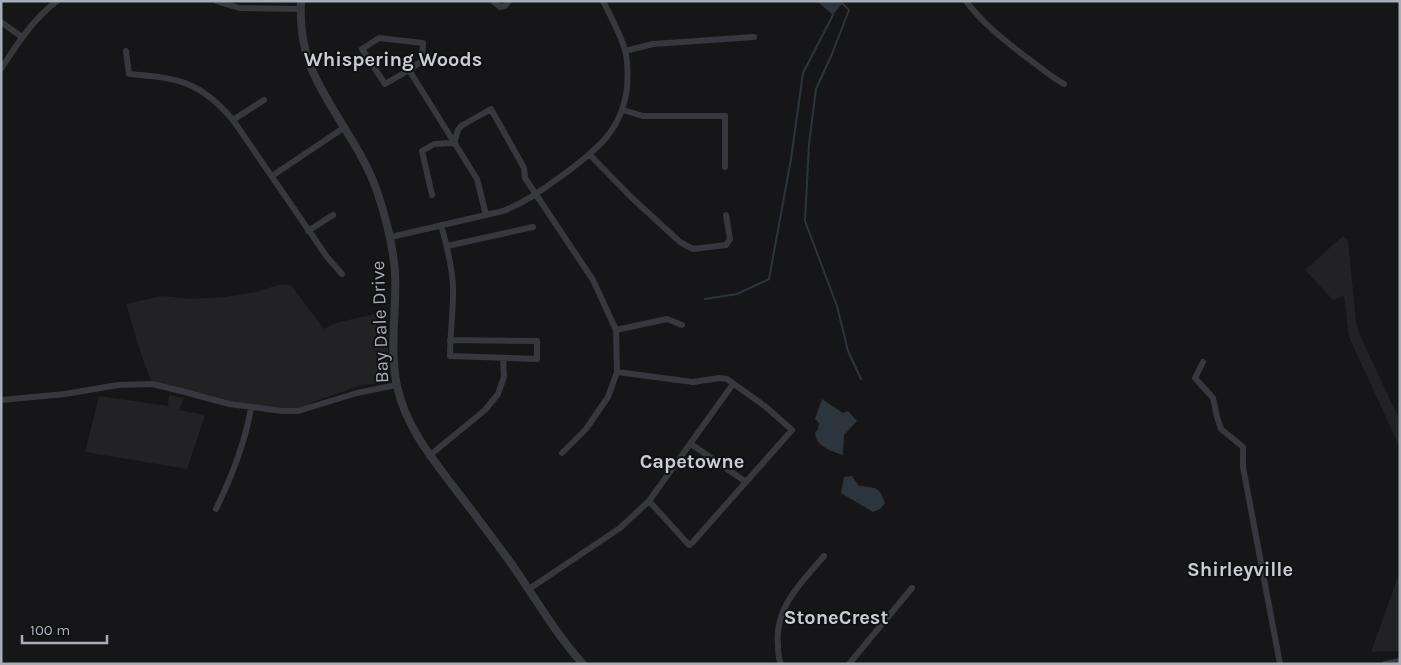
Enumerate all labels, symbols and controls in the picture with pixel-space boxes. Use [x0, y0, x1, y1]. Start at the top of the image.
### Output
district label: Whispering Woods [304, 48, 482, 71]
street label: Bay Dale Drive [367, 260, 393, 384]
district label: Capetowne [640, 450, 744, 473]
district label: Shirleyville [1187, 558, 1293, 581]
district label: StoneCrest [784, 606, 888, 629]
scale bar [22, 612, 108, 644]
text: 100 m [30, 621, 70, 639]

